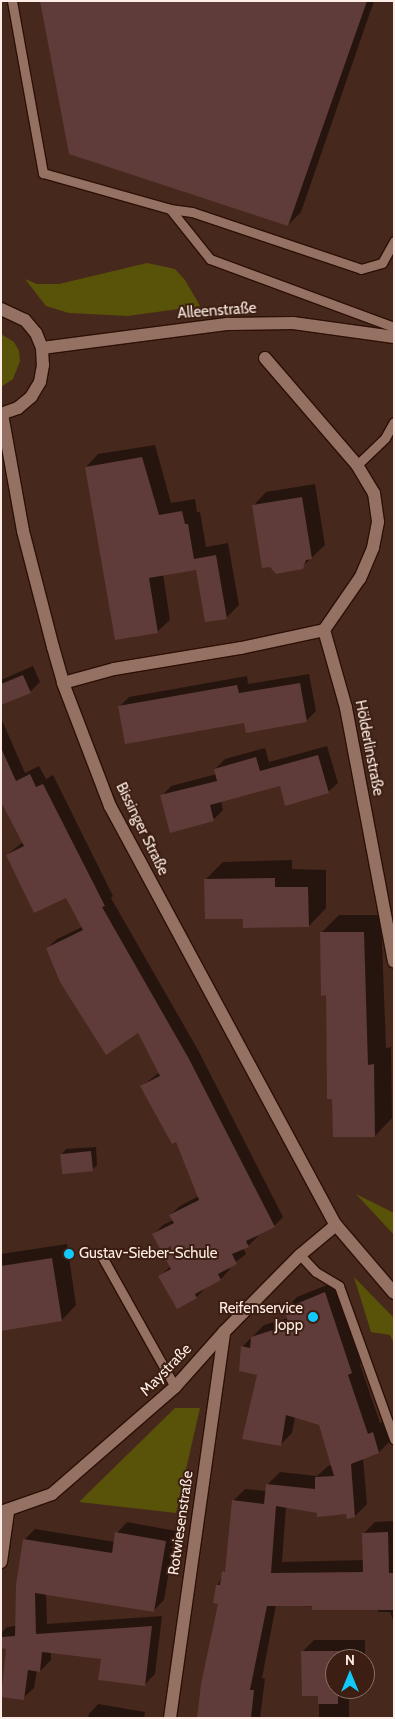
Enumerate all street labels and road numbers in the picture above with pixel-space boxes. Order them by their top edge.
street label: Alleenstraße [177,299,257,323]
street label: Hölderlinstraße [351,699,387,797]
street label: Bissinger Straße [112,780,172,878]
street label: Maystraße [137,1340,195,1400]
street label: Rotwiesenstraße [165,1470,197,1576]

